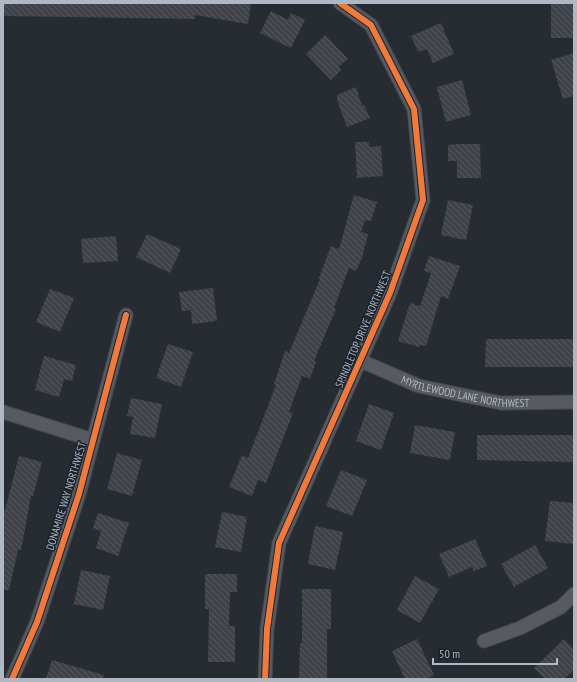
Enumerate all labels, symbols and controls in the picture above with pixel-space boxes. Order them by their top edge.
street label: SPINDLETOP DRIVE NORTHWEST [332,268,394,390]
street label: MYRTLEWOOD LANE NORTHWEST [399,372,530,410]
street label: DONAMIRE WAY NORTHWEST [43,440,89,552]
scale bar [433,640,557,666]
text: 50 m [439,646,460,661]

